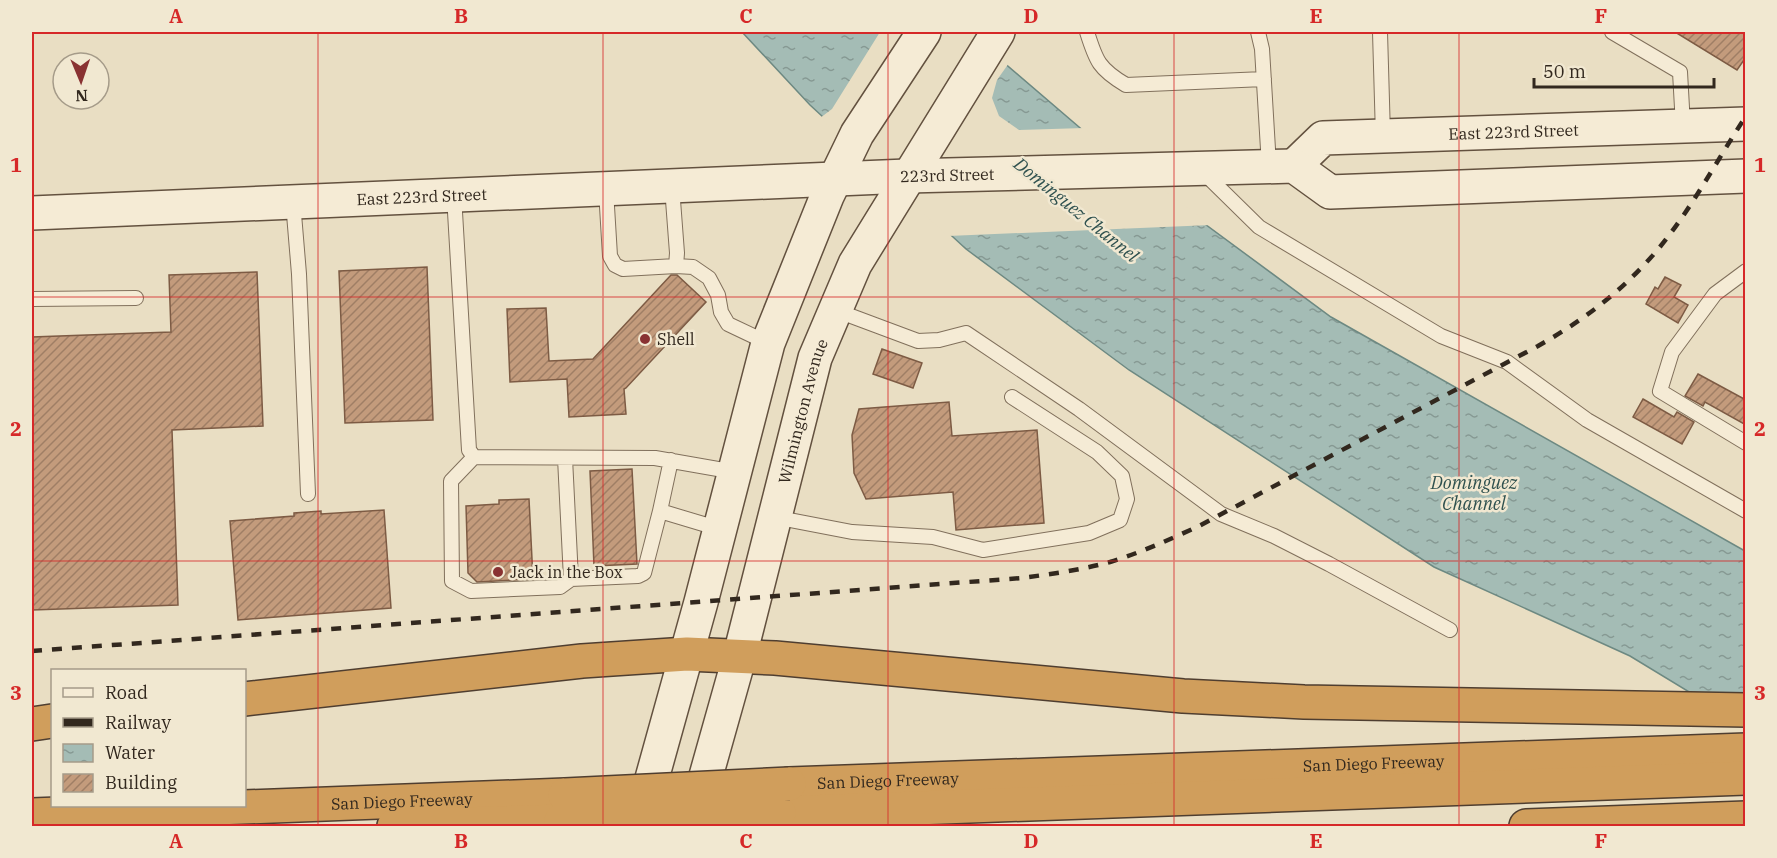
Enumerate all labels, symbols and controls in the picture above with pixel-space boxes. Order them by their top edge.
text: A [169,2,183,29]
text: B [454,2,468,29]
text: C [739,2,753,29]
text: D [1023,2,1039,29]
text: E [1309,2,1323,29]
text: F [1595,2,1607,29]
north arrow [51,51,111,111]
scale bar [1534,51,1714,89]
text: 50 m [1543,60,1586,83]
text: N [75,86,88,106]
street label: East 223rd Street [1448,120,1579,144]
text: 1 [10,151,22,178]
text: 1 [1754,151,1766,178]
water label: Dominguez Channel [1008,152,1144,268]
street label: 223rd Street [900,164,995,186]
street label: East 223rd Street [356,184,488,209]
place label: Shell [657,329,695,349]
marker: Shell [638,332,652,346]
street label: Wilmington Avenue [774,336,832,486]
text: 2 [10,415,22,442]
text: 2 [1754,415,1766,442]
water label: Dominguez Channel [1430,471,1518,515]
place label: Jack in the Box [510,562,623,582]
marker: Jack in the Box [491,565,505,579]
legend [51,669,246,807]
text: 3 [10,679,22,706]
text: 3 [1754,679,1766,706]
text: Road [105,681,148,704]
text: Railway [105,711,171,734]
text: Water [105,741,155,764]
street label: San Diego Freeway [1302,751,1445,776]
street label: San Diego Freeway [817,768,960,793]
text: Building [105,771,177,794]
street label: San Diego Freeway [331,788,473,814]
text: A [169,827,183,854]
text: B [454,827,468,854]
text: C [739,827,753,854]
text: D [1023,827,1039,854]
text: E [1309,827,1323,854]
text: F [1595,827,1607,854]

